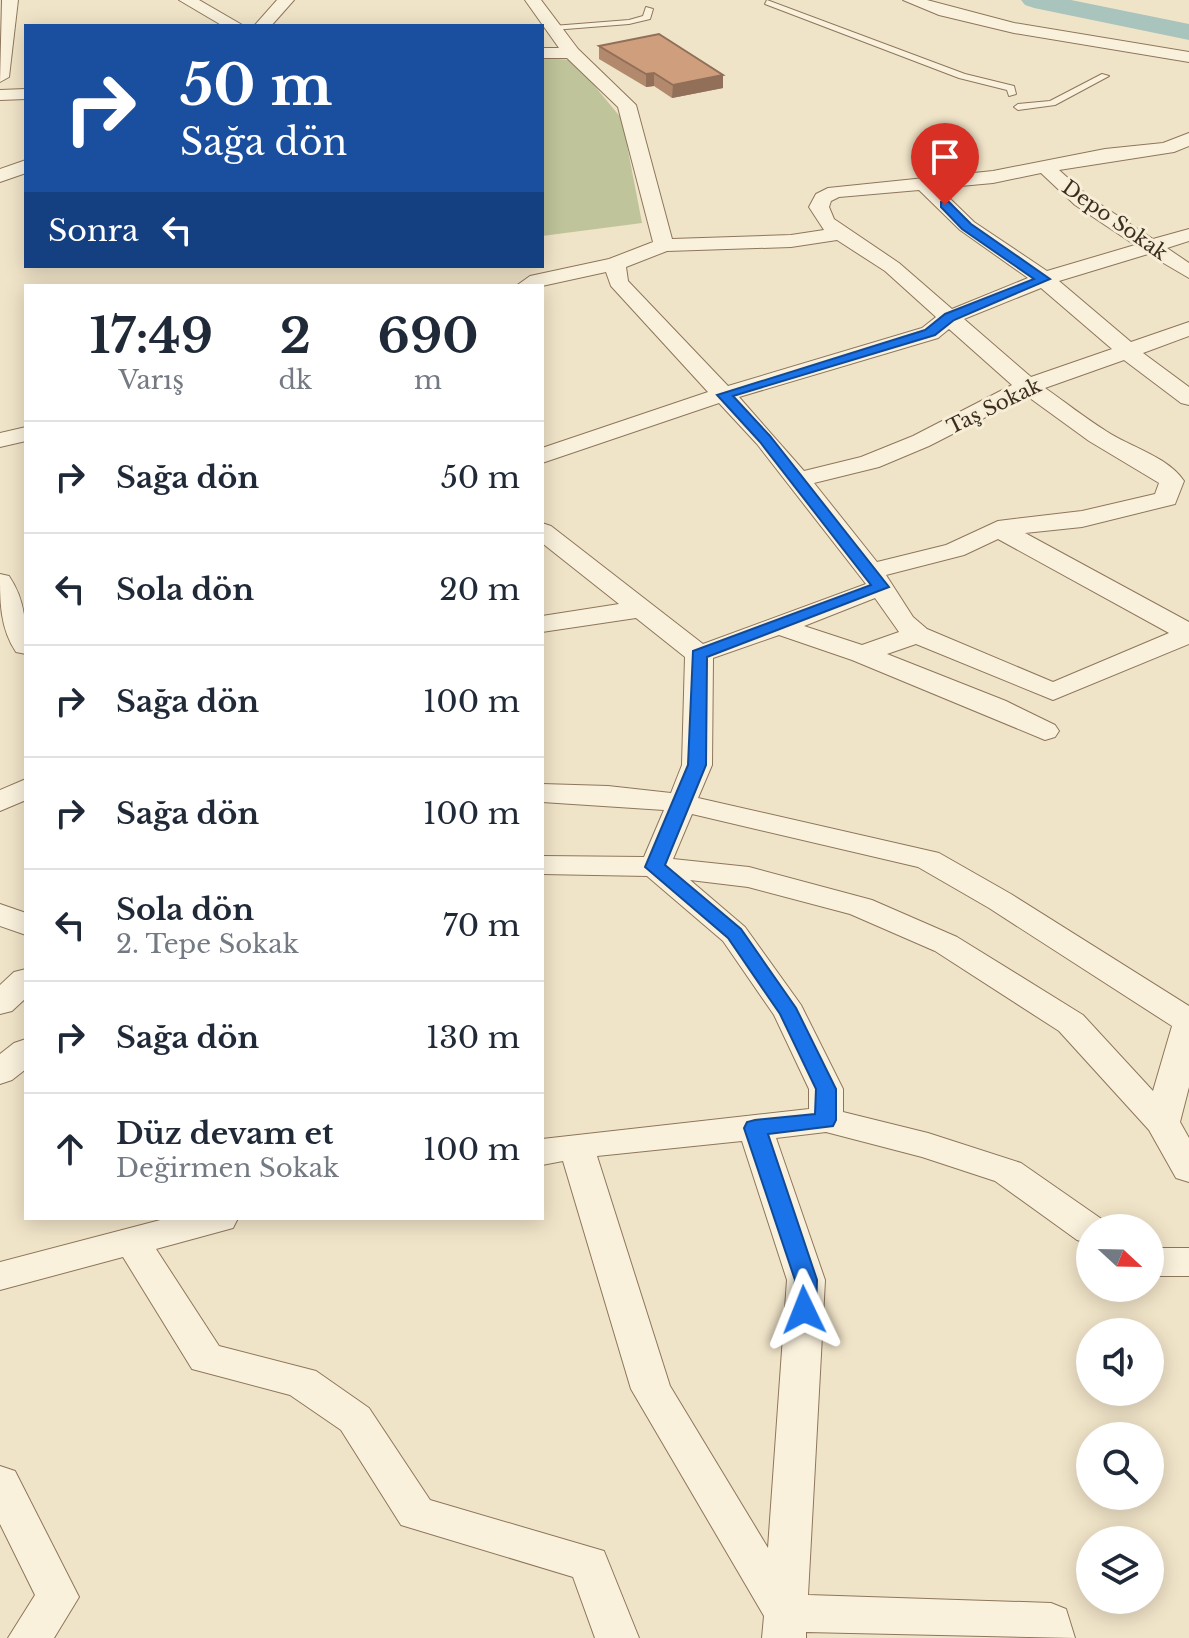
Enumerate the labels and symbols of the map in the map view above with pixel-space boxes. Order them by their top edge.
pin [911,123,979,205]
street label: Depo Sokak [1058,175,1173,266]
street label: Taş Sokak [943,373,1046,439]
north arrow [1076,1214,1164,1302]
position arrow [762,1268,846,1352]

